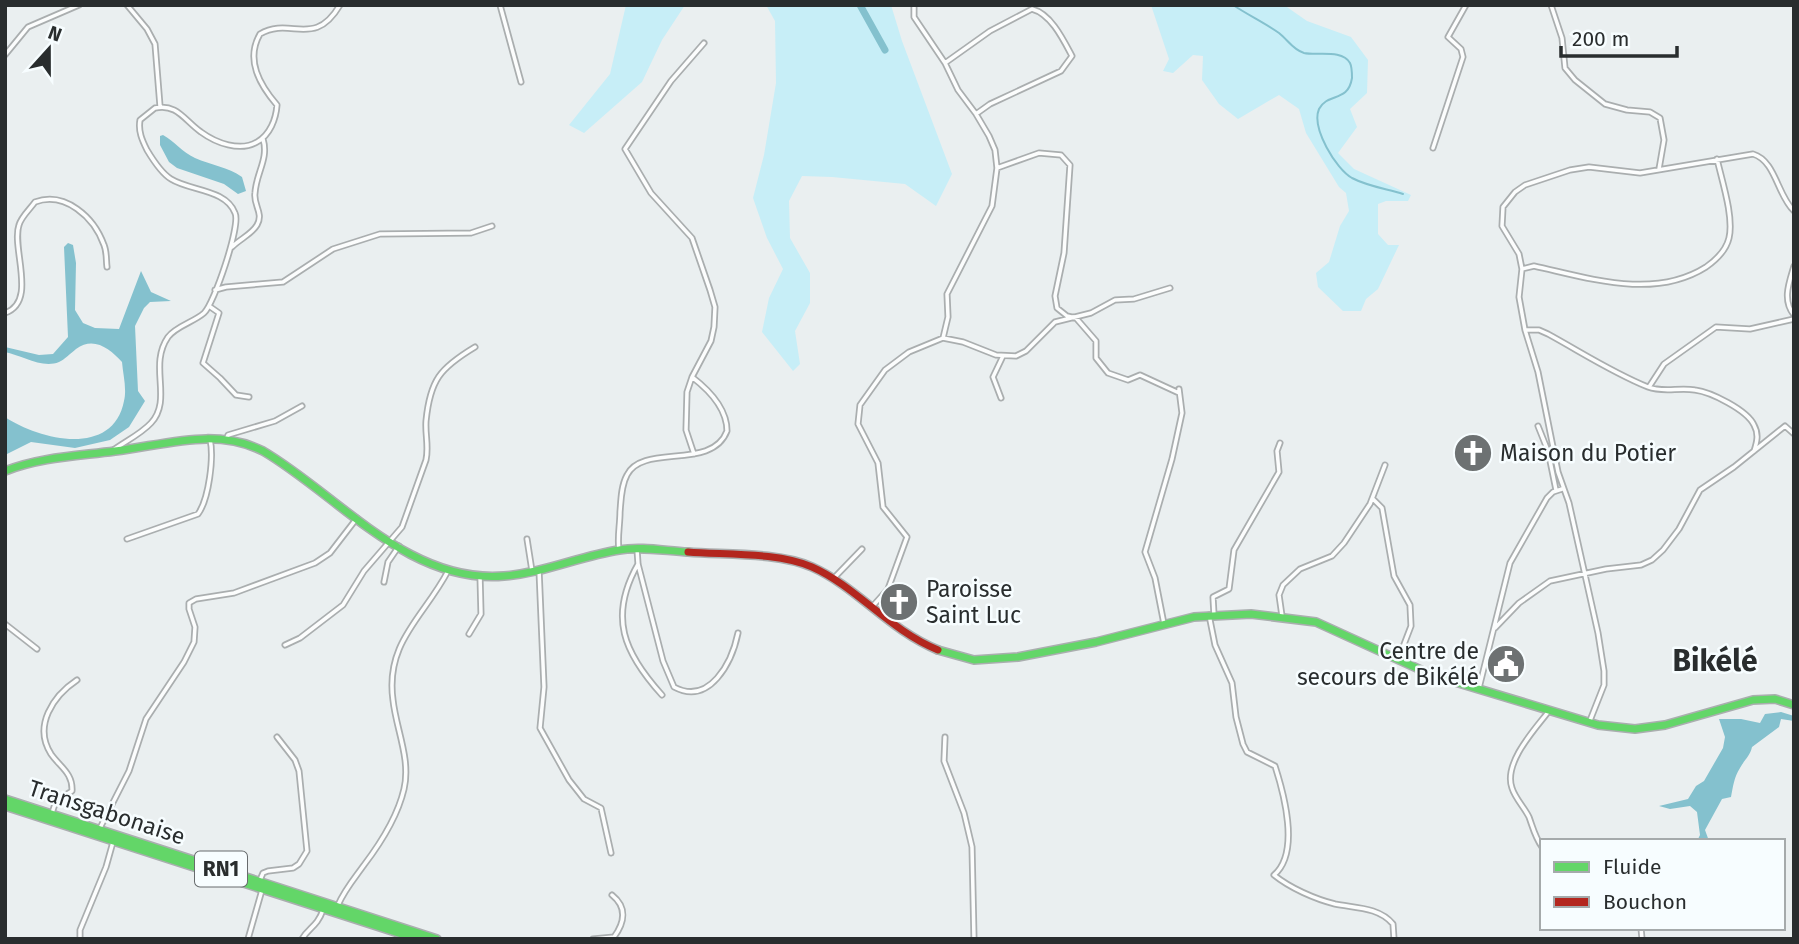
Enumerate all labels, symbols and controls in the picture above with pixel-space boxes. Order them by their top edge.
north arrow [14,14,84,84]
scale bar [1561,14,1676,58]
text: N [45,21,65,47]
text: 200 m [1572,26,1629,52]
church icon: Maison du Potier [1452,432,1494,474]
place label: Maison du Potier [1500,439,1676,467]
place label: Paroisse Saint Luc [926,575,1021,629]
church icon: Paroisse Saint Luc [878,581,920,623]
place label: Centre de secours de Bikélé [1297,637,1479,691]
public building icon: Centre de secours de Bikélé [1485,643,1527,685]
district label: Bikélé [1672,643,1758,679]
street label: Transgabonaise [25,774,189,850]
legend [1540,839,1785,930]
road number: RN1 [195,852,247,886]
text: Fluide [1603,854,1661,880]
text: Bouchon [1603,889,1687,915]

